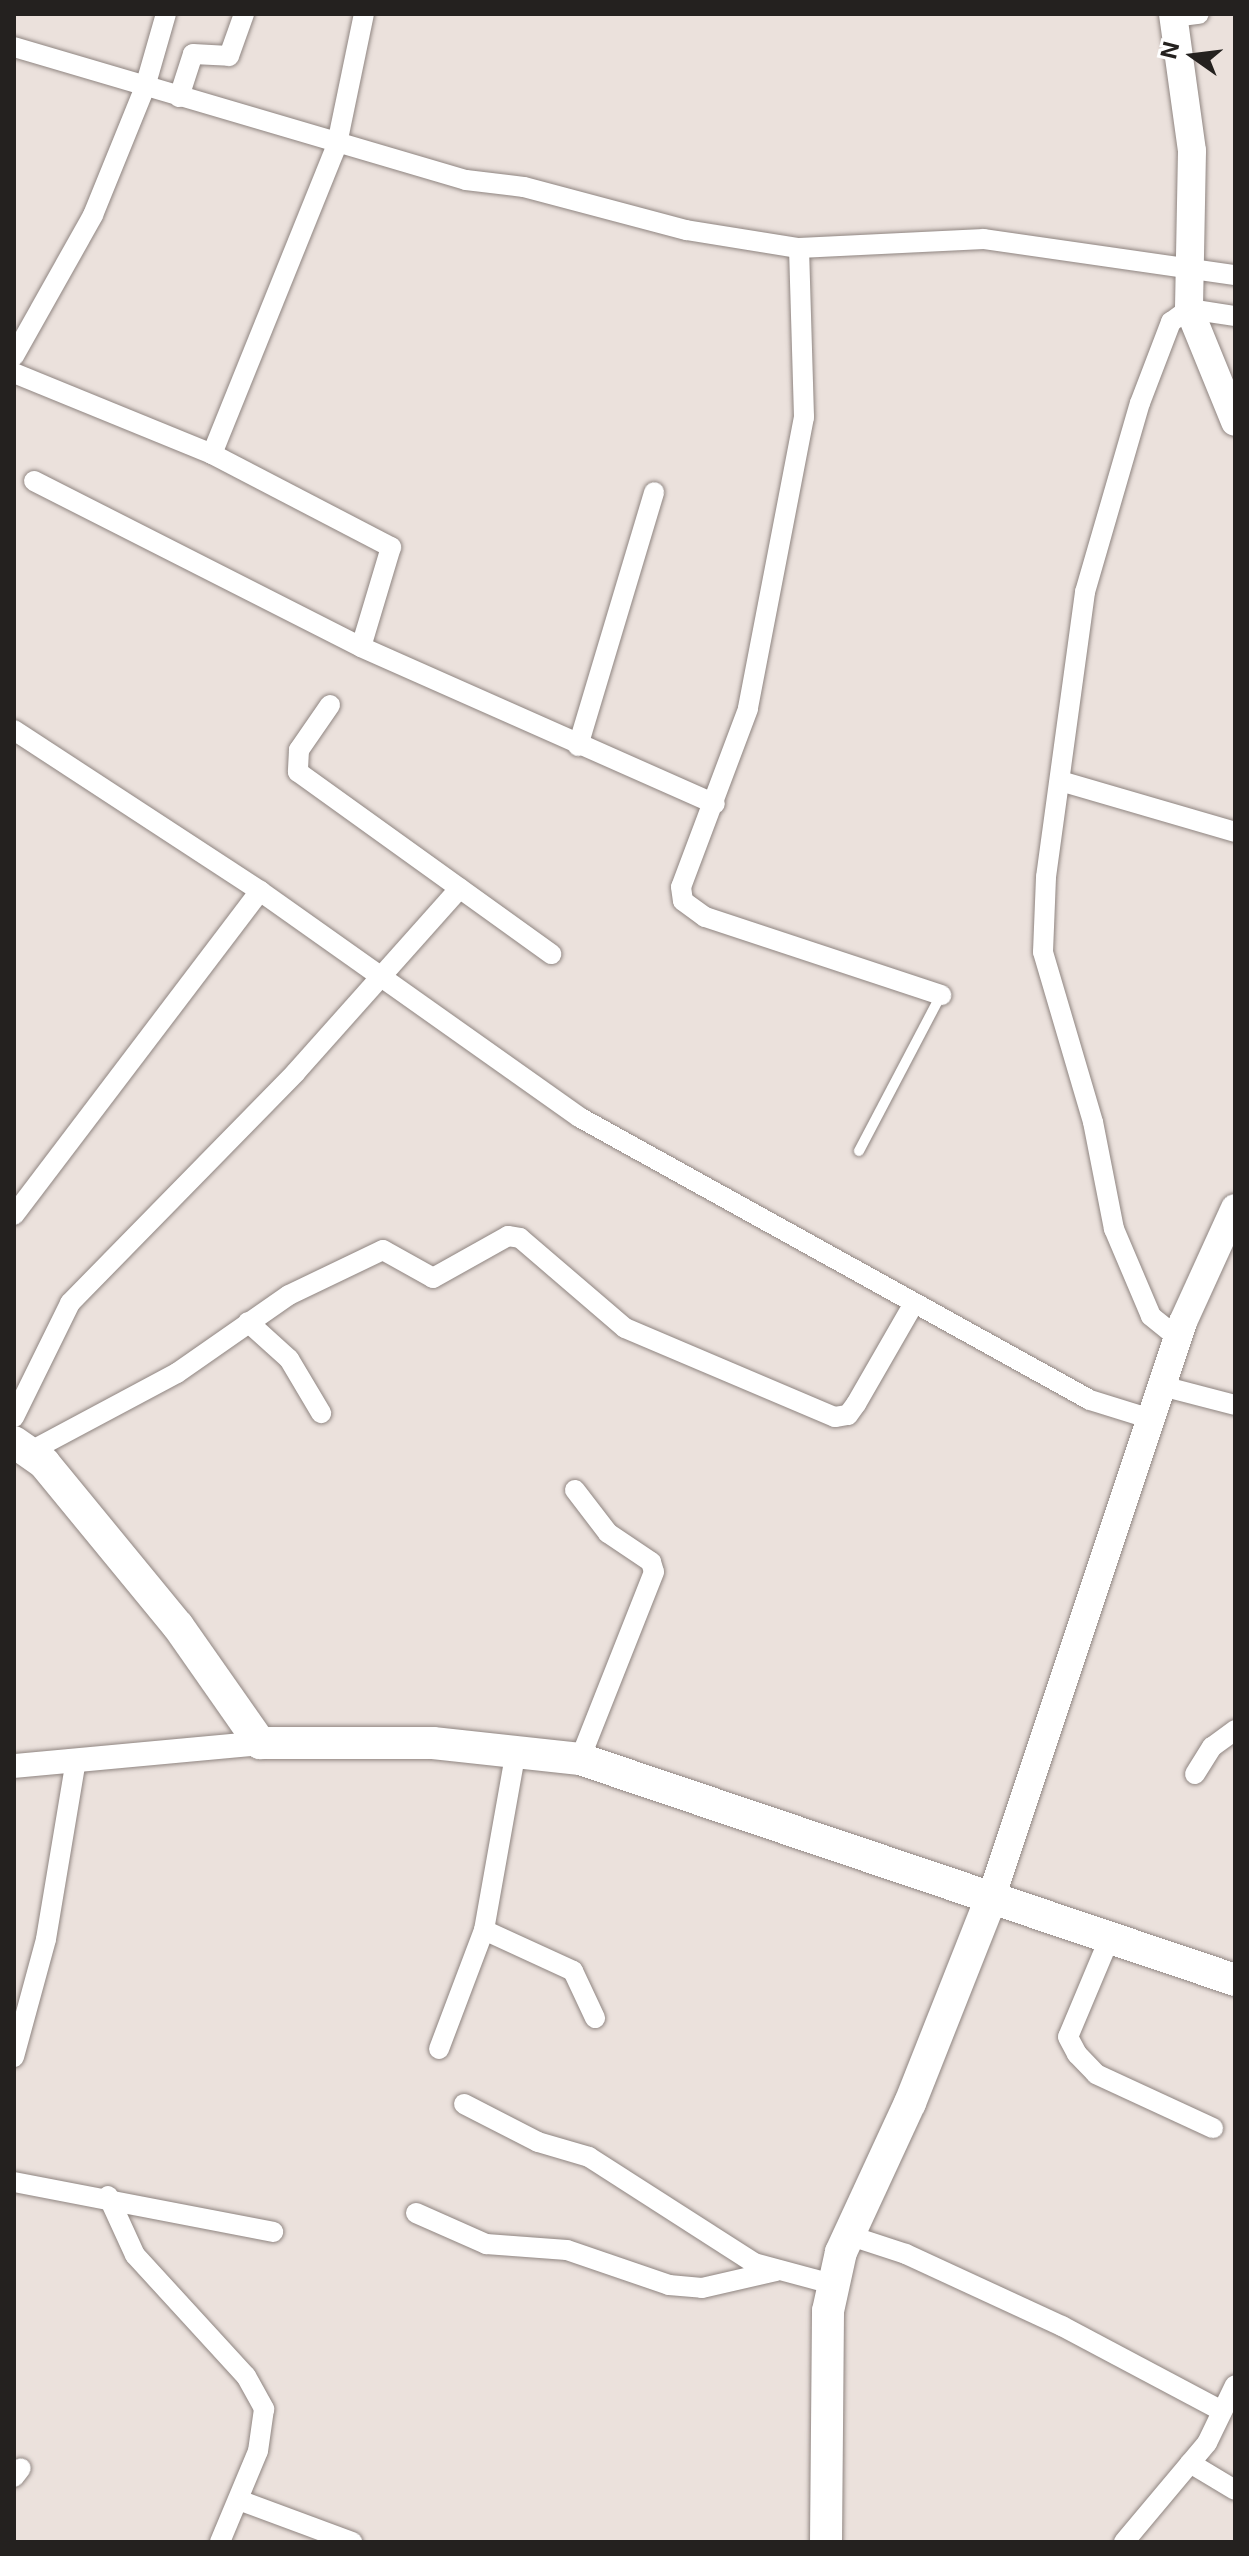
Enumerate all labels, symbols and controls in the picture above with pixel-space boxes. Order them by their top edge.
north arrow [1153,16,1233,96]
text: N [1155,39,1184,61]

